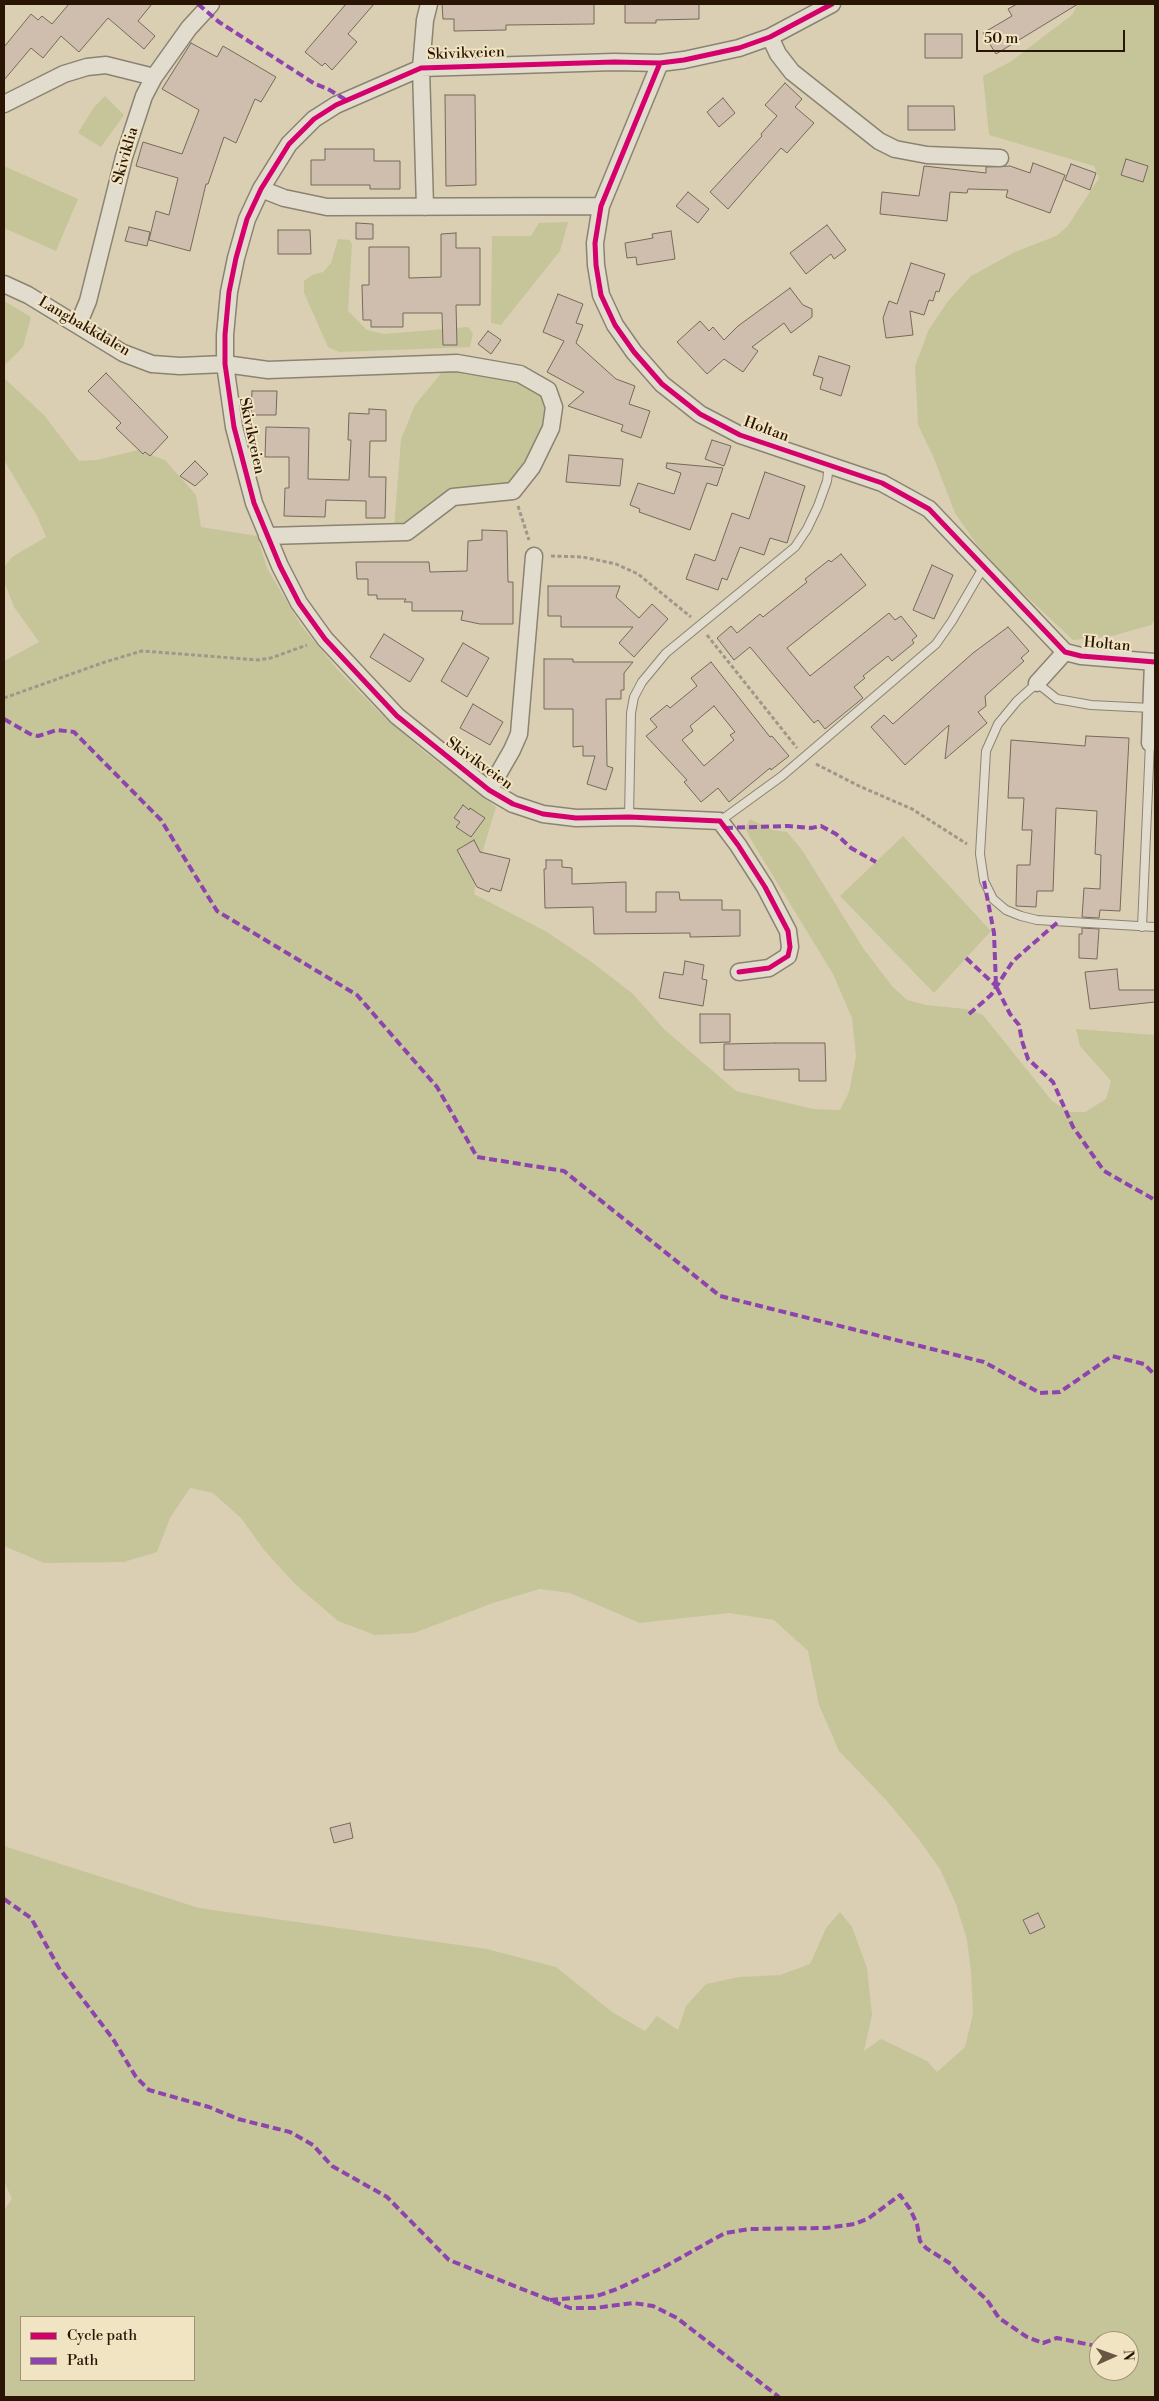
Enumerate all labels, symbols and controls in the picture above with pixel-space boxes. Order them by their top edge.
scale bar [979,20,1128,52]
text: 50 m [984,29,1018,48]
street label: Skivikveien [427,44,505,64]
street label: Skiviklia [109,125,143,187]
street label: Langbakkdalen [35,293,133,361]
street label: Skivikveien [234,396,268,476]
street label: Holtan [741,414,791,446]
street label: Holtan [1083,634,1131,656]
street label: Skivikveien [442,734,516,794]
legend [20,2316,195,2381]
text: Cycle path [67,2326,137,2345]
north arrow [1089,2331,1139,2381]
text: N [1119,2350,1137,2361]
text: Path [67,2351,99,2370]

